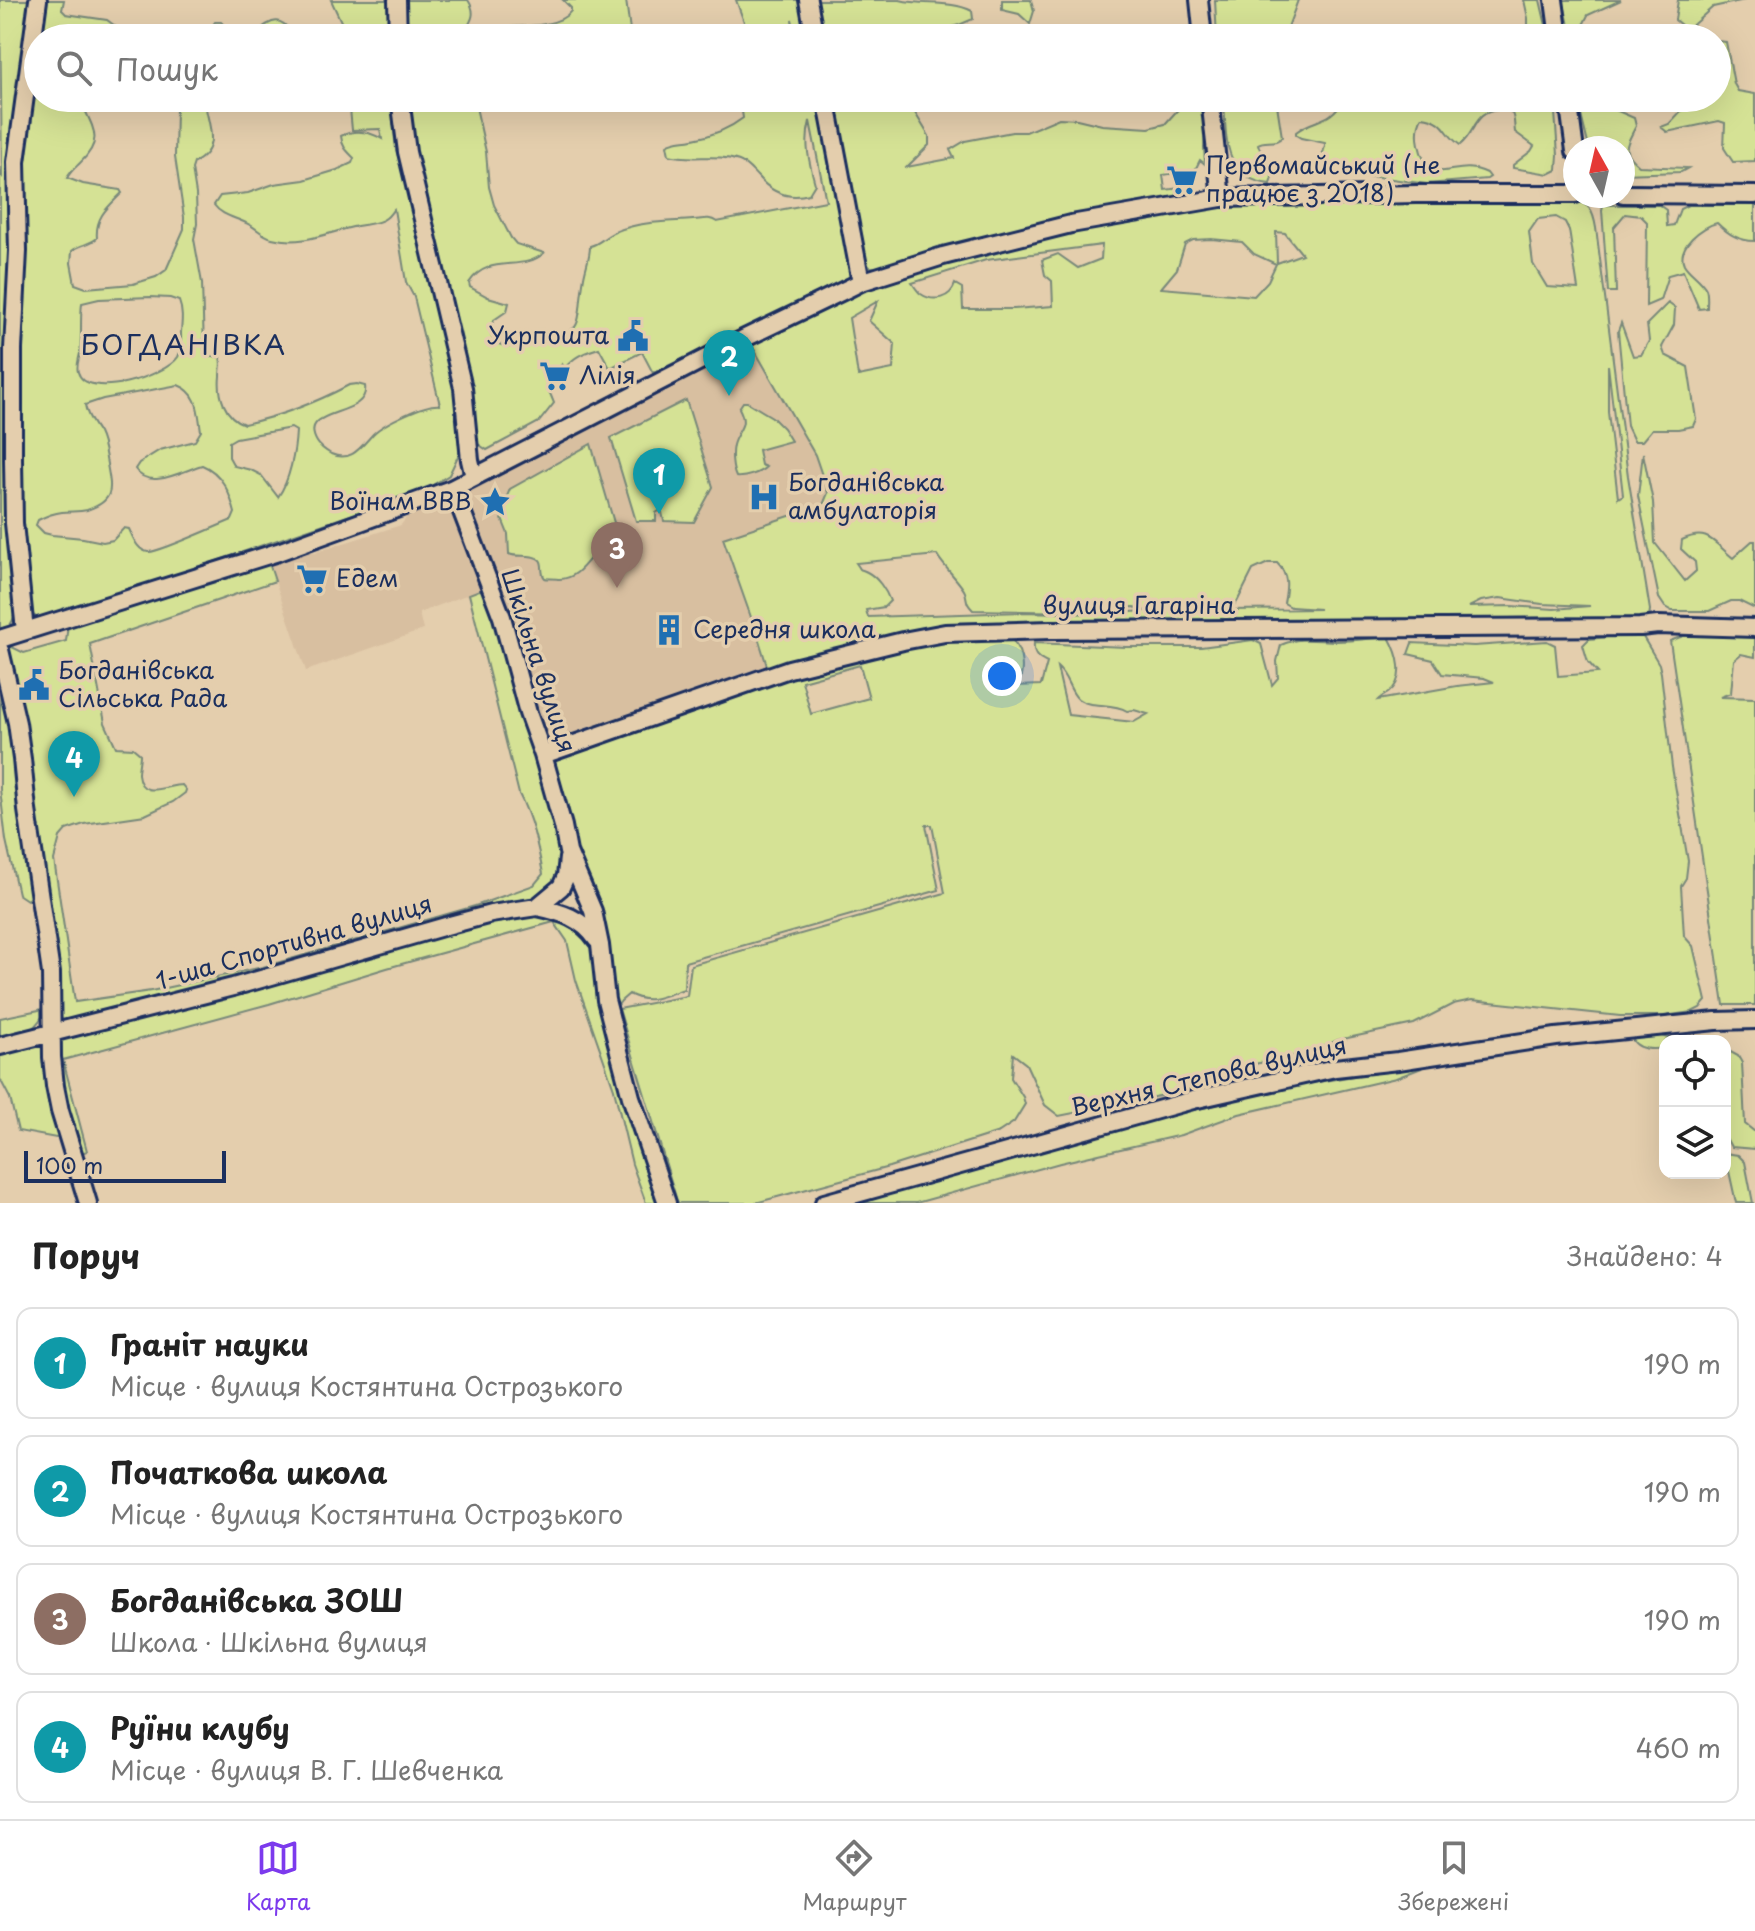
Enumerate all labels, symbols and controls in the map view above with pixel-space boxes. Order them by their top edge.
search box [24,24,1731,112]
icon: search [52,46,96,90]
text: Пошук [116,46,218,91]
north arrow [1563,136,1635,208]
place label: Первомайський (не працює з 2018) [1206,146,1440,210]
supermarket icon: Первомайський (не працює з 2018) [1165,163,1199,197]
place label: Укрпошта [487,316,609,352]
public building icon: Укрпошта [616,319,650,353]
district label: БОГДАНІВКА [81,322,287,365]
pin: 2 [703,330,755,396]
place label: Лілія [579,356,636,392]
supermarket icon: Лілія [538,359,572,393]
pin: 1 [633,448,685,514]
place label: Богданівська амбулаторія [788,463,944,527]
hospital icon: Богданівська амбулаторія [747,480,781,514]
place label: Воїнам ВВВ [329,482,471,518]
place icon: Воїнам ВВВ [478,485,512,519]
pin: 3 [591,522,643,588]
place label: Едем [336,559,399,595]
supermarket icon: Едем [295,562,329,596]
street label: Шкільна вулиця [493,564,587,757]
street label: вулиця Гагаріна [1043,586,1235,622]
place label: Середня школа [693,610,876,646]
building icon: Середня школа [652,613,686,647]
place label: Богданівська Сільська Рада [58,651,227,715]
your location [982,656,1022,696]
public building icon: Богданівська Сільська Рада [17,668,51,702]
pin: 4 [48,731,100,797]
street label: 1-ша Спортивна вулиця [151,884,436,998]
street label: Верхня Степова вулиця [1067,1026,1350,1124]
map controls [1659,1035,1731,1179]
button: locate [1659,1035,1731,1107]
button: layers [1659,1107,1731,1179]
scale bar [24,1147,226,1183]
text: 100 m [36,1148,103,1181]
text: Поруч [32,1229,140,1281]
text: Знайдено: 4 [1567,1236,1723,1275]
text: Граніт науки [110,1321,309,1366]
text: 1 [54,1344,66,1383]
text: 190 m [1644,1344,1721,1383]
text: Місце · вулиця Костянтина Острозького [110,1366,623,1405]
text: Початкова школа [110,1449,387,1494]
text: 2 [51,1472,69,1511]
text: 190 m [1644,1472,1721,1511]
text: Місце · вулиця Костянтина Острозького [110,1494,623,1533]
text: Богданівська ЗОШ [110,1577,403,1622]
text: 3 [51,1600,69,1639]
text: 190 m [1644,1600,1721,1639]
text: Школа · Шкільна вулиця [110,1622,428,1661]
text: Руїни клубу [110,1705,289,1750]
text: 4 [51,1728,69,1767]
text: 460 m [1636,1728,1721,1767]
text: Місце · вулиця В. Г. Шевченка [110,1750,503,1789]
tab: Карта [246,1836,311,1917]
tab: Маршрут [802,1836,907,1917]
tab: Збережені [1398,1836,1509,1917]

